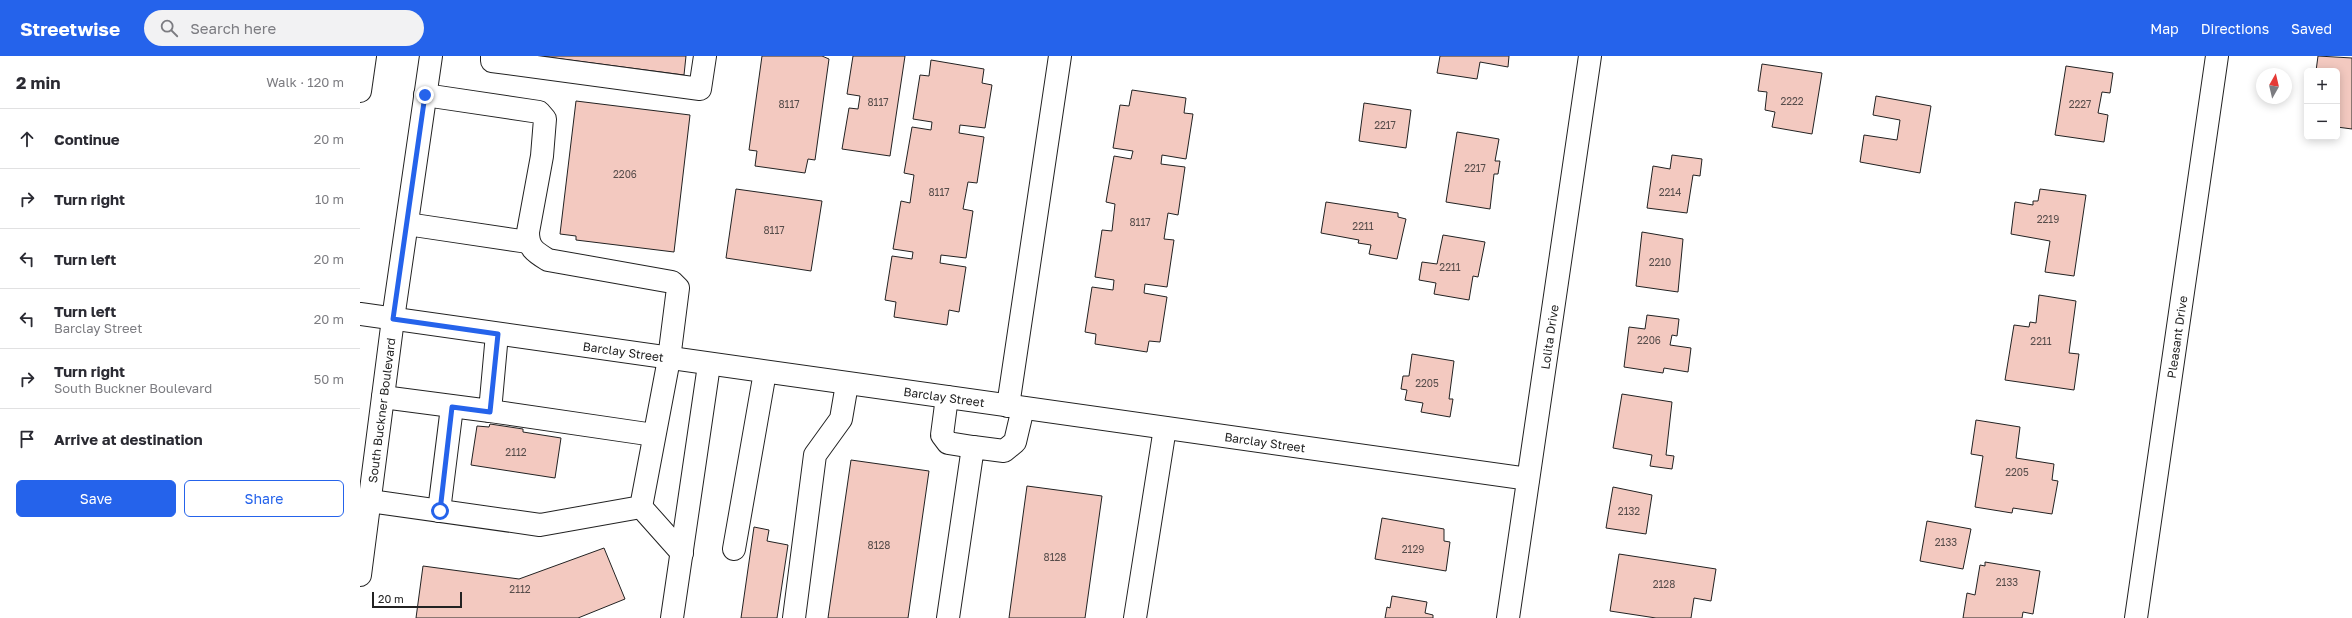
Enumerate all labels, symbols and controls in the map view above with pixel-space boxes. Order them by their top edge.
search box [144,10,424,46]
text: Streetwise [20,17,120,40]
icon: search [158,17,180,39]
text: Search here [190,19,276,37]
text: Map [2150,20,2179,37]
text: Directions [2201,20,2269,37]
text: Saved [2291,20,2332,37]
north arrow [2256,68,2292,104]
map controls [2304,68,2340,140]
button: + [2304,68,2340,104]
text: 2 min [16,72,60,93]
text: Walk · 120 m [266,74,344,90]
route end [416,86,434,104]
house number: 2222 [1780,95,1804,107]
house number: 8117 [867,96,889,108]
house number: 8117 [778,98,800,110]
house number: 2227 [2069,98,2091,110]
button: − [2304,104,2340,140]
house number: 2217 [1374,119,1396,131]
icon: ahead [16,128,38,150]
text: Continue [54,130,120,148]
text: 20 m [314,131,344,147]
house number: 2217 [1464,162,1486,174]
house number: 2206 [613,168,637,180]
house number: 8117 [928,186,950,198]
house number: 2214 [1659,186,1681,198]
icon: right [16,188,38,210]
text: Turn right [54,190,125,208]
text: 10 m [315,191,344,207]
house number: 2219 [2037,213,2059,225]
house number: 8117 [1129,216,1151,228]
house number: 2211 [1352,220,1374,232]
house number: 8117 [763,224,785,236]
icon: left [16,248,38,270]
text: Turn left [54,250,116,268]
text: 20 m [314,251,344,267]
house number: 2210 [1649,256,1671,268]
house number: 2211 [1439,261,1461,273]
street label: Pleasant Drive [2163,295,2190,379]
text: Turn left [54,302,116,320]
street label: Lolita Drive [1537,304,1561,370]
icon: left [16,308,38,330]
text: 20 m [314,311,344,327]
text: Barclay Street [54,320,142,336]
house number: 2206 [1637,334,1661,346]
house number: 2211 [2030,335,2052,347]
street label: South Buckner Boulevard [364,337,398,484]
street label: Barclay Street [582,338,665,364]
text: Turn right [54,362,125,380]
icon: right [16,368,38,390]
text: 50 m [314,371,344,387]
house number: 2205 [1415,377,1439,389]
text: South Buckner Boulevard [54,380,212,396]
street label: Barclay Street [903,383,986,410]
icon: arrive [16,428,38,450]
street label: Barclay Street [1224,429,1307,455]
text: Arrive at destination [54,430,203,448]
house number: 2112 [505,446,527,458]
house number: 2205 [2005,466,2029,478]
button: Save [16,480,176,517]
button: Share [184,480,344,517]
route start [431,502,449,520]
house number: 2132 [1618,505,1640,517]
house number: 2133 [1935,536,1957,548]
house number: 8128 [868,539,890,551]
house number: 2129 [1402,543,1424,555]
house number: 8128 [1044,551,1066,563]
house number: 2133 [1996,576,2018,588]
house number: 2128 [1653,578,1675,590]
house number: 2112 [509,583,531,595]
scale bar [372,590,462,609]
text: 20 m [378,592,404,605]

